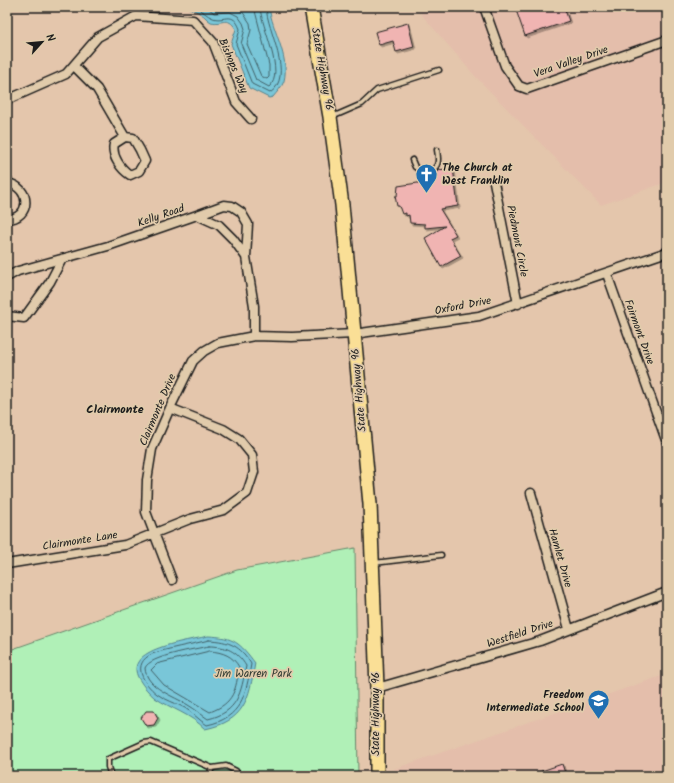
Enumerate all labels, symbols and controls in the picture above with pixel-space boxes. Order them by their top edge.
north arrow [22,22,62,62]
street label: State Highway 96 [306,26,338,112]
text: N [40,31,60,45]
street label: Bishops Way [213,36,253,97]
street label: Vera Valley Drive [531,41,611,83]
place label: The Church at West Franklin [442,159,514,190]
church icon: The Church at West Franklin [414,161,440,194]
street label: Kelly Road [135,199,187,232]
street label: Piedmont Circle [501,204,533,278]
street label: Oxford Drive [433,292,493,320]
street label: Fairmont Drive [619,297,659,367]
street label: State Highway 96 [346,348,372,432]
street label: Clairmonte Drive [135,371,181,449]
district label: Clairmonte [86,400,144,419]
street label: Clairmonte Lane [41,526,119,556]
street label: Hamlet Drive [543,526,577,590]
street label: Westfield Drive [485,615,556,653]
park label: Jim Warren Park [214,665,292,683]
street label: State Highway 96 [367,672,385,756]
place label: Freedom Intermediate School [486,686,584,717]
school or university icon: Freedom Intermediate School [586,688,612,721]

